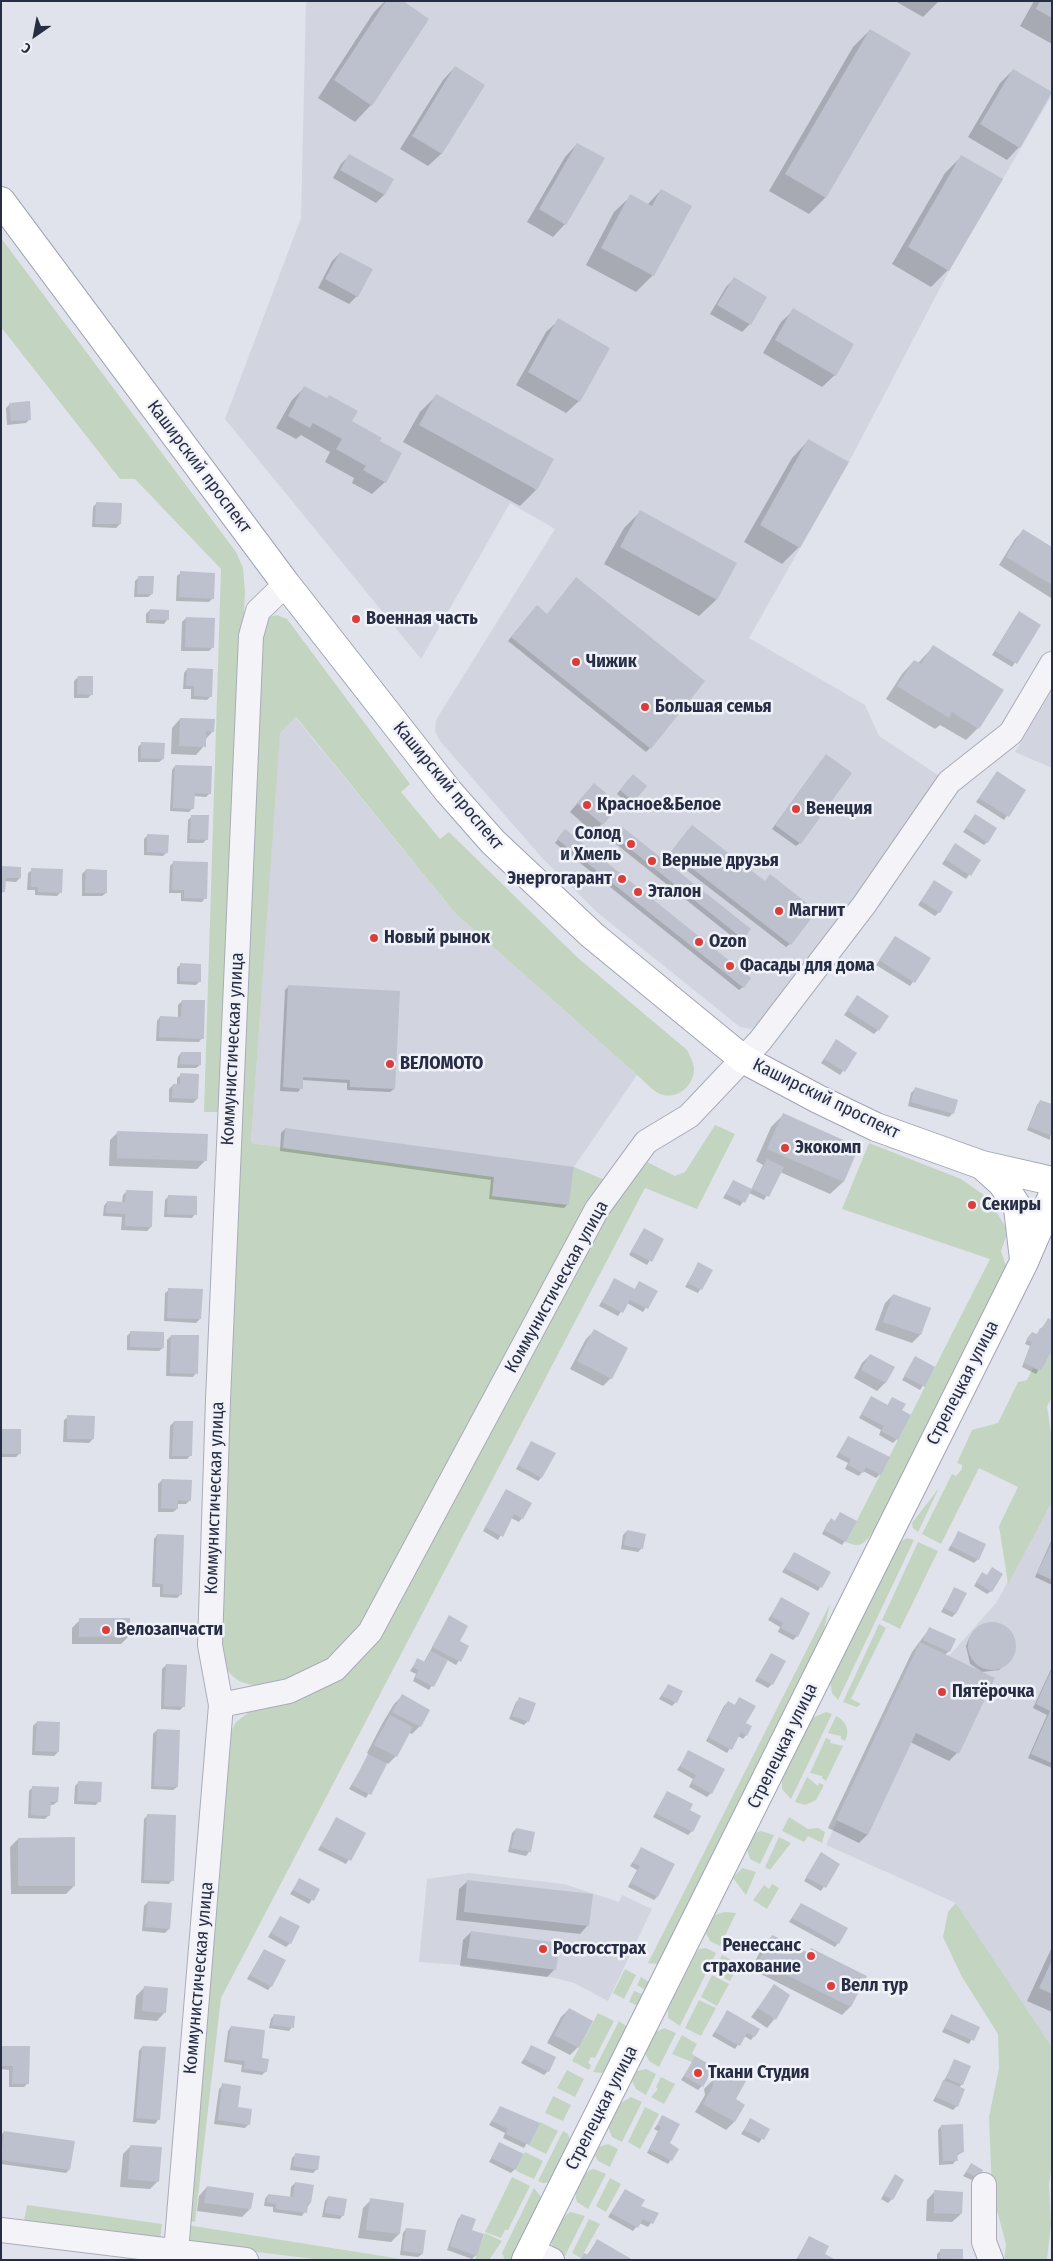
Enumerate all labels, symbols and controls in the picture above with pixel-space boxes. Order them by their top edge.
north arrow [10,10,60,60]
text: С [19,39,34,57]
street label: Каширский проспект [142,396,256,538]
place label: Военная часть [366,608,478,630]
marker: Военная часть [350,613,362,625]
place label: Чижик [586,651,637,673]
marker: Чижик [570,656,582,668]
place label: Большая семья [655,696,772,718]
marker: Большая семья [639,701,651,713]
street label: Каширский проспект [388,718,508,854]
place label: Красное&Белое [597,794,721,816]
place label: Венеция [806,798,872,820]
marker: Красное&Белое [581,799,593,811]
marker: Венеция [790,803,802,815]
place label: Солод и Хмель [560,823,621,866]
marker: Солод и Хмель [625,838,637,850]
place label: Верные друзья [662,850,779,872]
marker: Верные друзья [646,855,658,867]
place label: Энергогарант [507,868,612,890]
marker: Энергогарант [616,873,628,885]
place label: Эталон [648,881,701,903]
marker: Эталон [632,886,644,898]
place label: Магнит [789,900,845,922]
marker: Магнит [773,905,785,917]
place label: Новый рынок [384,927,490,949]
place label: Ozon [709,931,747,953]
marker: Новый рынок [368,932,380,944]
marker: Ozon [693,936,705,948]
street label: Коммунистическая улица [217,952,249,1146]
place label: Фасады для дома [740,955,875,977]
marker: Фасады для дома [724,960,736,972]
place label: ВЕЛОМОТО [400,1053,483,1075]
street label: Каширский проспект [749,1054,903,1144]
marker: ВЕЛОМОТО [384,1058,396,1070]
place label: Экокомп [795,1137,861,1159]
marker: Экокомп [779,1142,791,1154]
place label: Секиры [982,1194,1041,1216]
street label: Коммунистическая улица [501,1197,613,1377]
marker: Секиры [966,1199,978,1211]
street label: Стрелецкая улица [922,1317,1004,1449]
street label: Коммунистическая улица [201,1401,229,1595]
place label: Велозапчасти [116,1619,223,1641]
marker: Велозапчасти [100,1624,112,1636]
street label: Стрелецкая улица [743,1680,823,1812]
place label: Пятёрочка [952,1681,1034,1703]
marker: Пятёрочка [936,1686,948,1698]
street label: Коммунистическая улица [180,1881,218,2075]
place label: Ренессанс страхование [703,1935,801,1978]
place label: Росгосстрах [553,1938,646,1960]
marker: Росгосстрах [537,1943,549,1955]
marker: Ренессанс страхование [805,1950,817,1962]
place label: Велл тур [841,1975,908,1997]
marker: Велл тур [825,1980,837,1992]
street label: Стрелецкая улица [561,2042,643,2174]
place label: Ткани Студия [708,2062,809,2084]
marker: Ткани Студия [692,2067,704,2079]

